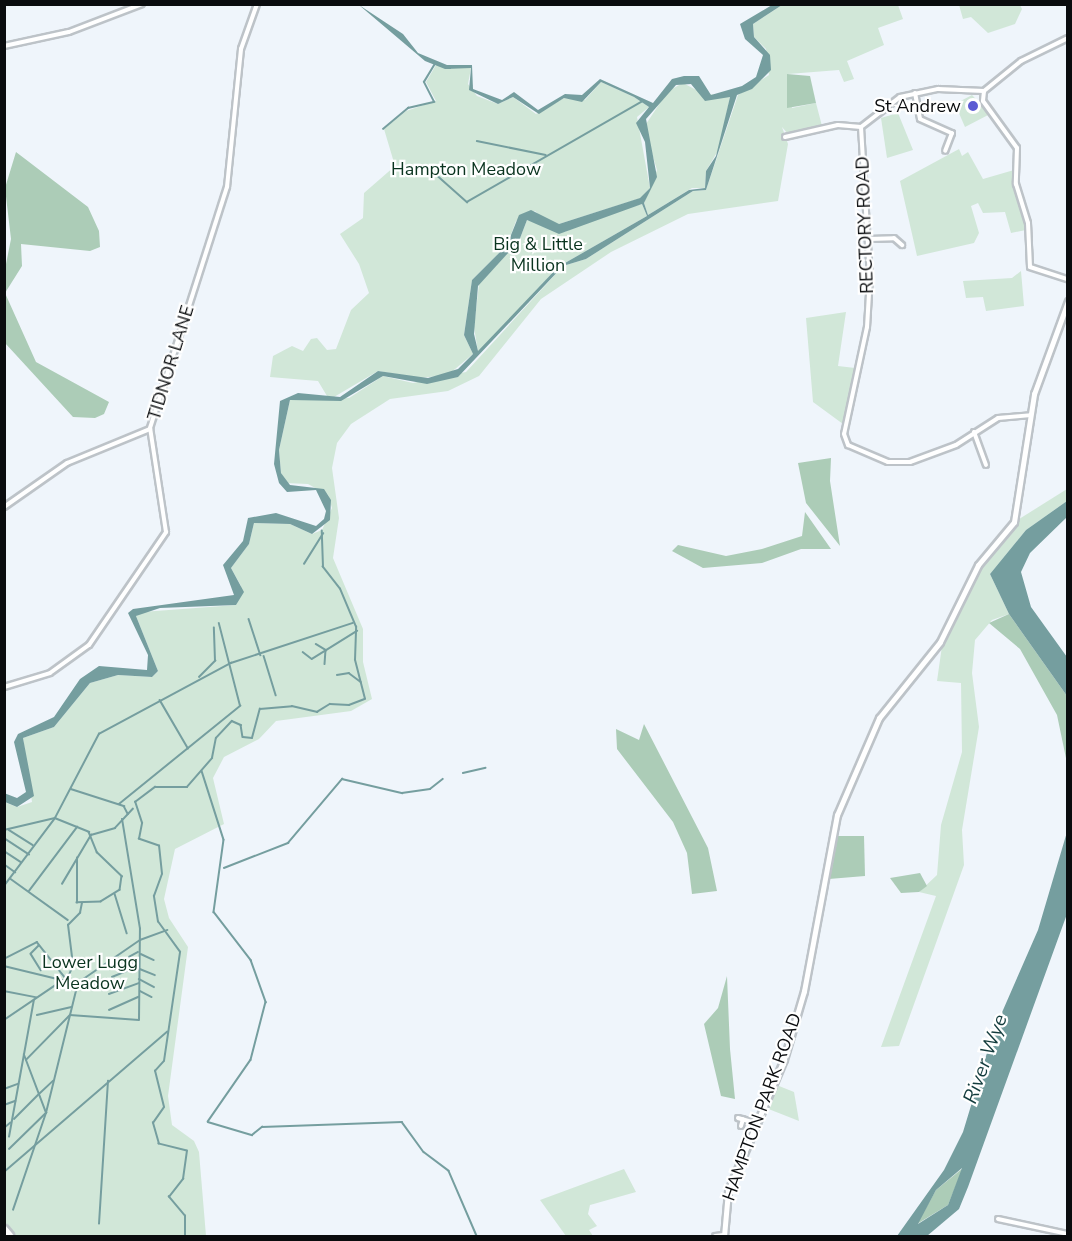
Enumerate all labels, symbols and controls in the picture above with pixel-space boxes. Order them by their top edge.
place label: St Andrew [874,95,961,117]
marker: St Andrew [966,99,980,113]
street label: RECTORY ROAD [852,156,878,294]
park label: Hampton Meadow [391,158,541,180]
park label: Big & Little Million [493,234,583,276]
street label: TIDNOR LANE [143,303,199,423]
park label: Lower Lugg Meadow [42,952,138,994]
street label: HAMPTON PARK ROAD [718,1010,806,1204]
water label: River Wye [958,1011,1012,1107]

